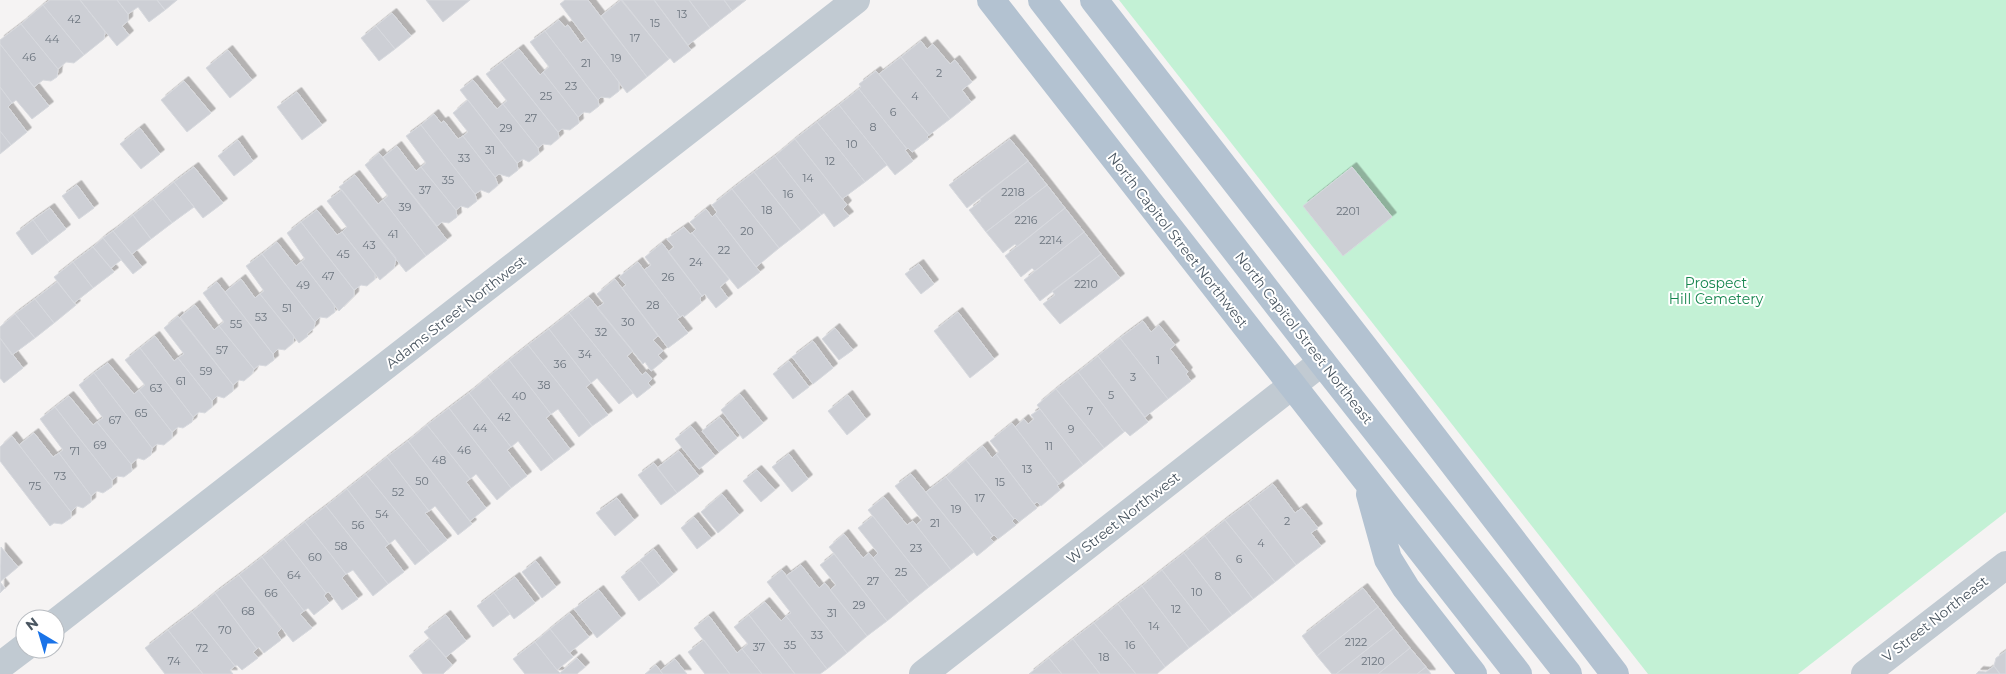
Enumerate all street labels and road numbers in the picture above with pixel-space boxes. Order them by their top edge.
street label: North Capitol Street Northwest [1104,149,1252,332]
street label: North Capitol Street Northeast [1231,248,1377,428]
street label: Adams Street Northwest [382,251,530,372]
street label: W Street Northwest [1063,468,1184,568]
street label: V Street Northeast [1878,572,1992,666]

